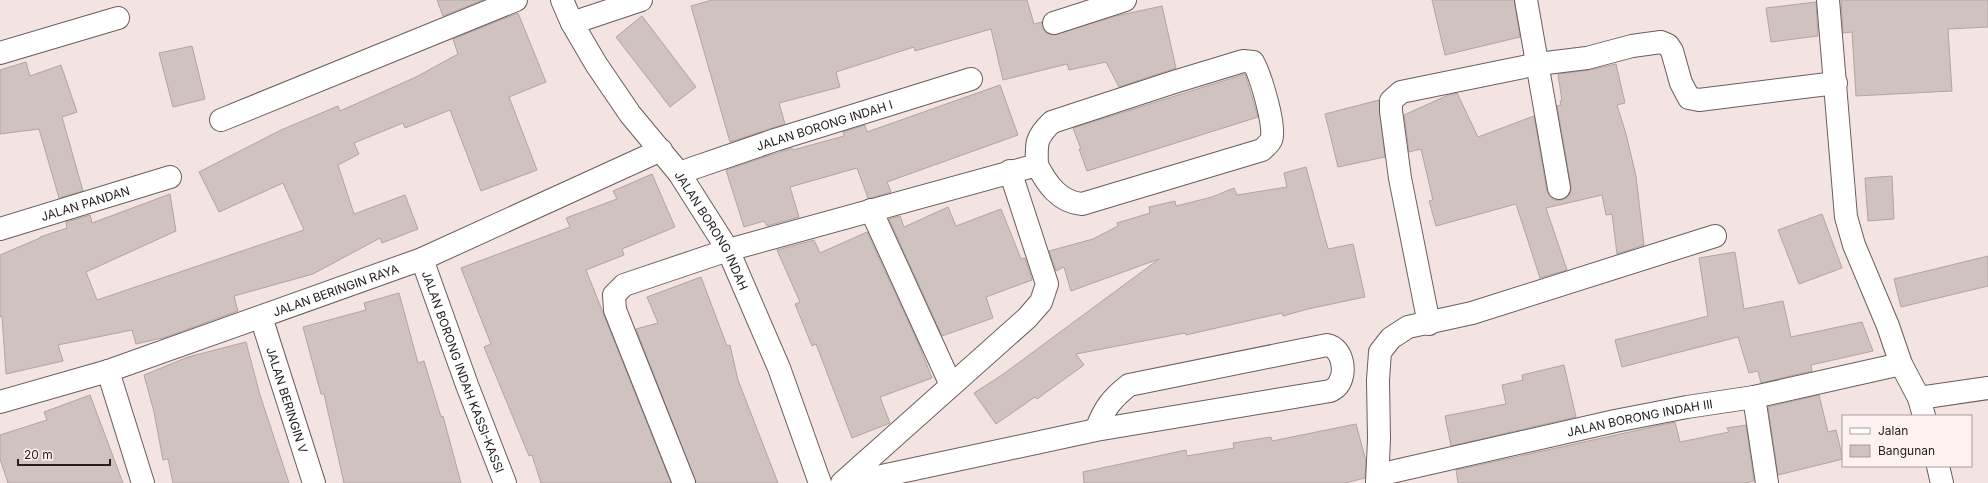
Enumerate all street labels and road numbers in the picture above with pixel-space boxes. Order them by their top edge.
street label: JALAN BORONG INDAH I [754,96,894,153]
street label: JALAN BORONG INDAH [672,168,752,292]
street label: JALAN PANDAN [39,182,131,224]
street label: JALAN BERINGIN RAYA [271,260,401,319]
street label: JALAN BORONG INDAH KASSI-KASSI [419,269,508,475]
street label: JALAN BERINGIN V [264,345,311,455]
street label: JALAN BORONG INDAH III [1565,396,1714,439]

